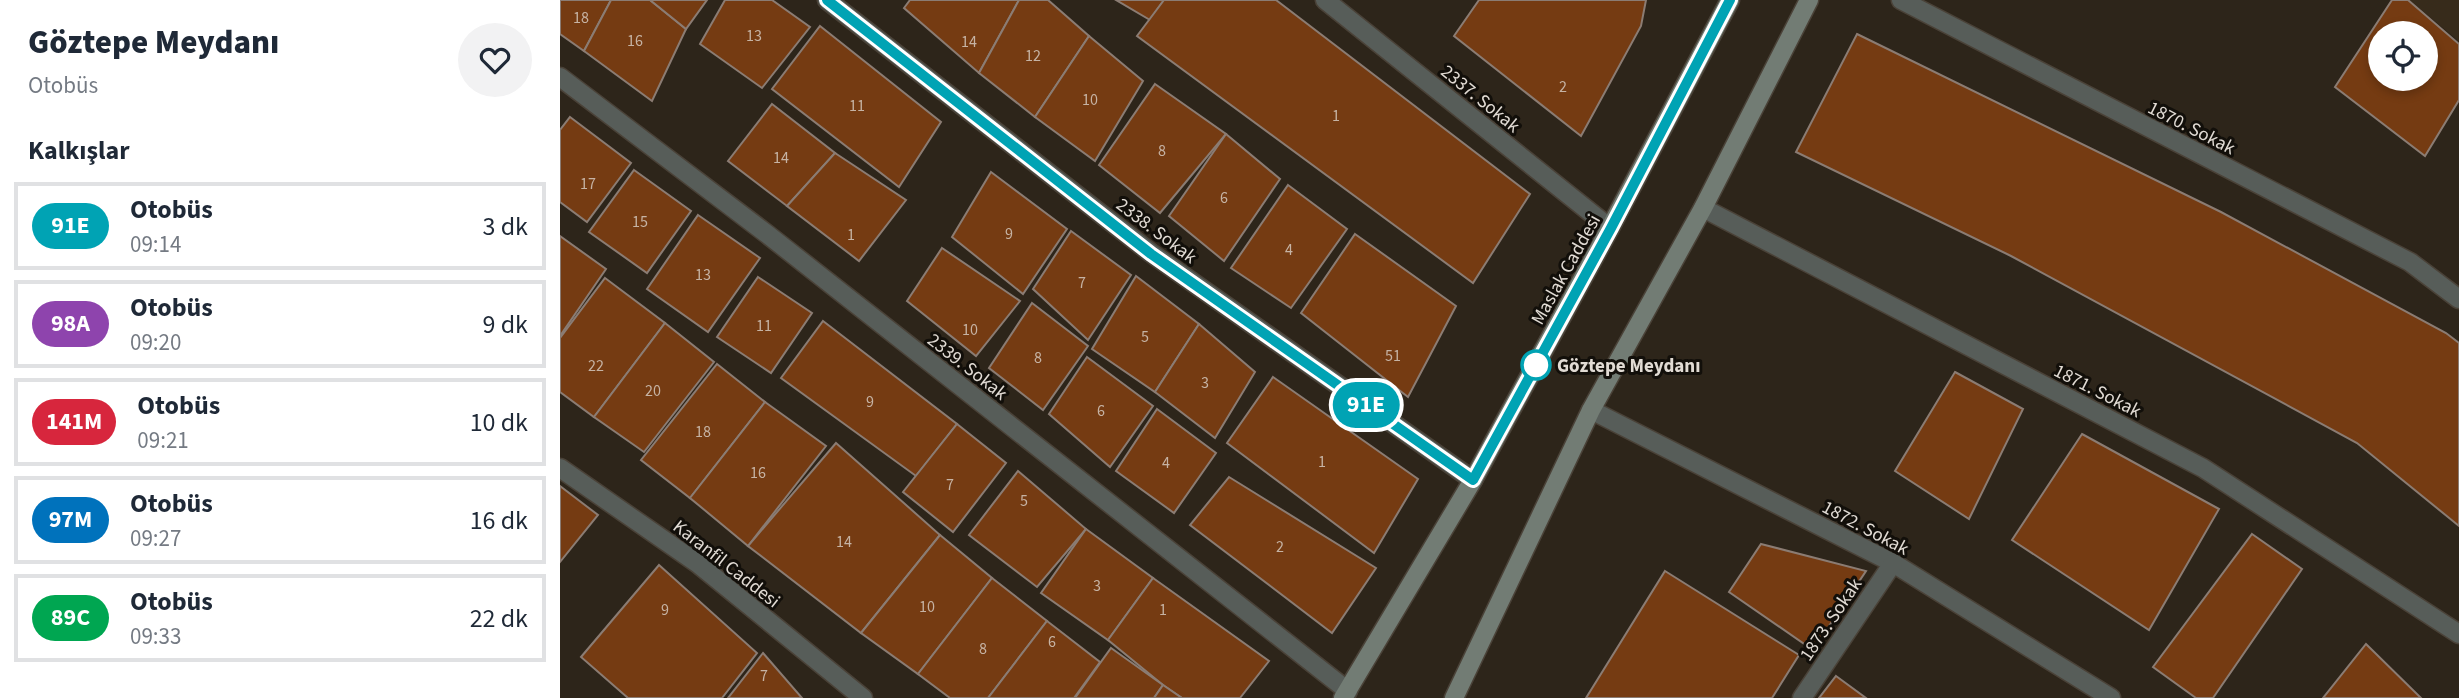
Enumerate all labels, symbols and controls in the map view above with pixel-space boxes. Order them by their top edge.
house number: 18 [573,7,589,29]
text: Göztepe Meydanı [28,19,279,66]
map controls [2368,21,2438,91]
button: locate [2368,21,2438,91]
button: heart [458,23,532,97]
house number: 13 [746,25,762,47]
house number: 16 [627,30,643,52]
house number: 14 [961,31,977,53]
house number: 12 [1025,45,1041,67]
street label: 2337. Sokak [1435,59,1526,140]
text: Otobüs [28,69,98,102]
house number: 2 [1559,76,1567,98]
house number: 10 [1082,89,1098,111]
house number: 11 [849,95,865,117]
street label: 1870. Sokak [2143,95,2240,162]
house number: 1 [1332,105,1340,127]
text: Kalkışlar [28,132,130,169]
house number: 8 [1158,140,1166,162]
house number: 14 [773,147,789,169]
house number: 17 [580,173,596,195]
house number: 6 [1220,187,1228,209]
text: Otobüs [130,191,213,228]
street label: 2338. Sokak [1110,192,1203,271]
text: 91E [51,208,90,243]
text: 3 dk [483,208,528,245]
street label: Maslak Caddesi [1525,210,1608,330]
house number: 15 [632,211,648,233]
house number: 9 [1005,223,1013,245]
house number: 1 [847,224,855,246]
text: 09:14 [130,228,181,261]
house number: 4 [1285,239,1293,261]
house number: 13 [695,264,711,286]
house number: 7 [1078,272,1086,294]
text: Otobüs [130,289,213,326]
text: 98A [51,306,90,341]
text: 9 dk [483,306,528,343]
house number: 11 [756,315,772,337]
house number: 10 [962,319,978,341]
text: 09:20 [130,326,181,359]
house number: 5 [1141,326,1149,348]
street label: 2339. Sokak [921,327,1013,407]
house number: 51 [1385,345,1401,367]
house number: 8 [1034,347,1042,369]
marker: Göztepe Meydanı [1521,350,1551,380]
place label: Göztepe Meydanı [1557,353,1700,380]
house number: 22 [588,355,604,377]
street label: 1871. Sokak [2049,358,2146,425]
house number: 3 [1201,372,1209,394]
house number: 20 [645,380,661,402]
line badge: 91E [1326,382,1406,428]
text: Otobüs [137,387,220,424]
text: 91E [1347,387,1385,422]
house number: 9 [866,391,874,413]
house number: 6 [1097,400,1105,422]
text: 141M [46,404,102,439]
text: 10 dk [470,404,528,441]
house number: 18 [695,421,711,443]
text: 09:21 [137,424,189,457]
house number: 1 [1318,451,1326,473]
house number: 4 [1162,452,1170,474]
house number: 16 [750,462,766,484]
house number: 7 [946,474,954,496]
text: Otobüs [130,485,213,522]
house number: 5 [1020,490,1028,512]
street label: 1872. Sokak [1817,494,1914,563]
text: 97M [49,502,92,537]
text: 16 dk [470,502,528,539]
street label: Karanfil Caddesi [667,514,785,615]
text: 09:27 [130,522,181,555]
house number: 14 [836,531,852,553]
house number: 2 [1276,536,1284,558]
street label: 1873. Sokak [1794,572,1869,667]
house number: 3 [1093,575,1101,597]
text: Otobüs [130,583,213,620]
house number: 10 [919,596,935,618]
house number: 9 [661,599,669,621]
house number: 1 [1159,599,1167,621]
text: 89C [51,600,90,635]
text: 22 dk [470,600,528,637]
text: 09:33 [130,620,181,653]
house number: 6 [1048,631,1056,653]
house number: 8 [979,638,987,660]
house number: 7 [760,665,768,687]

